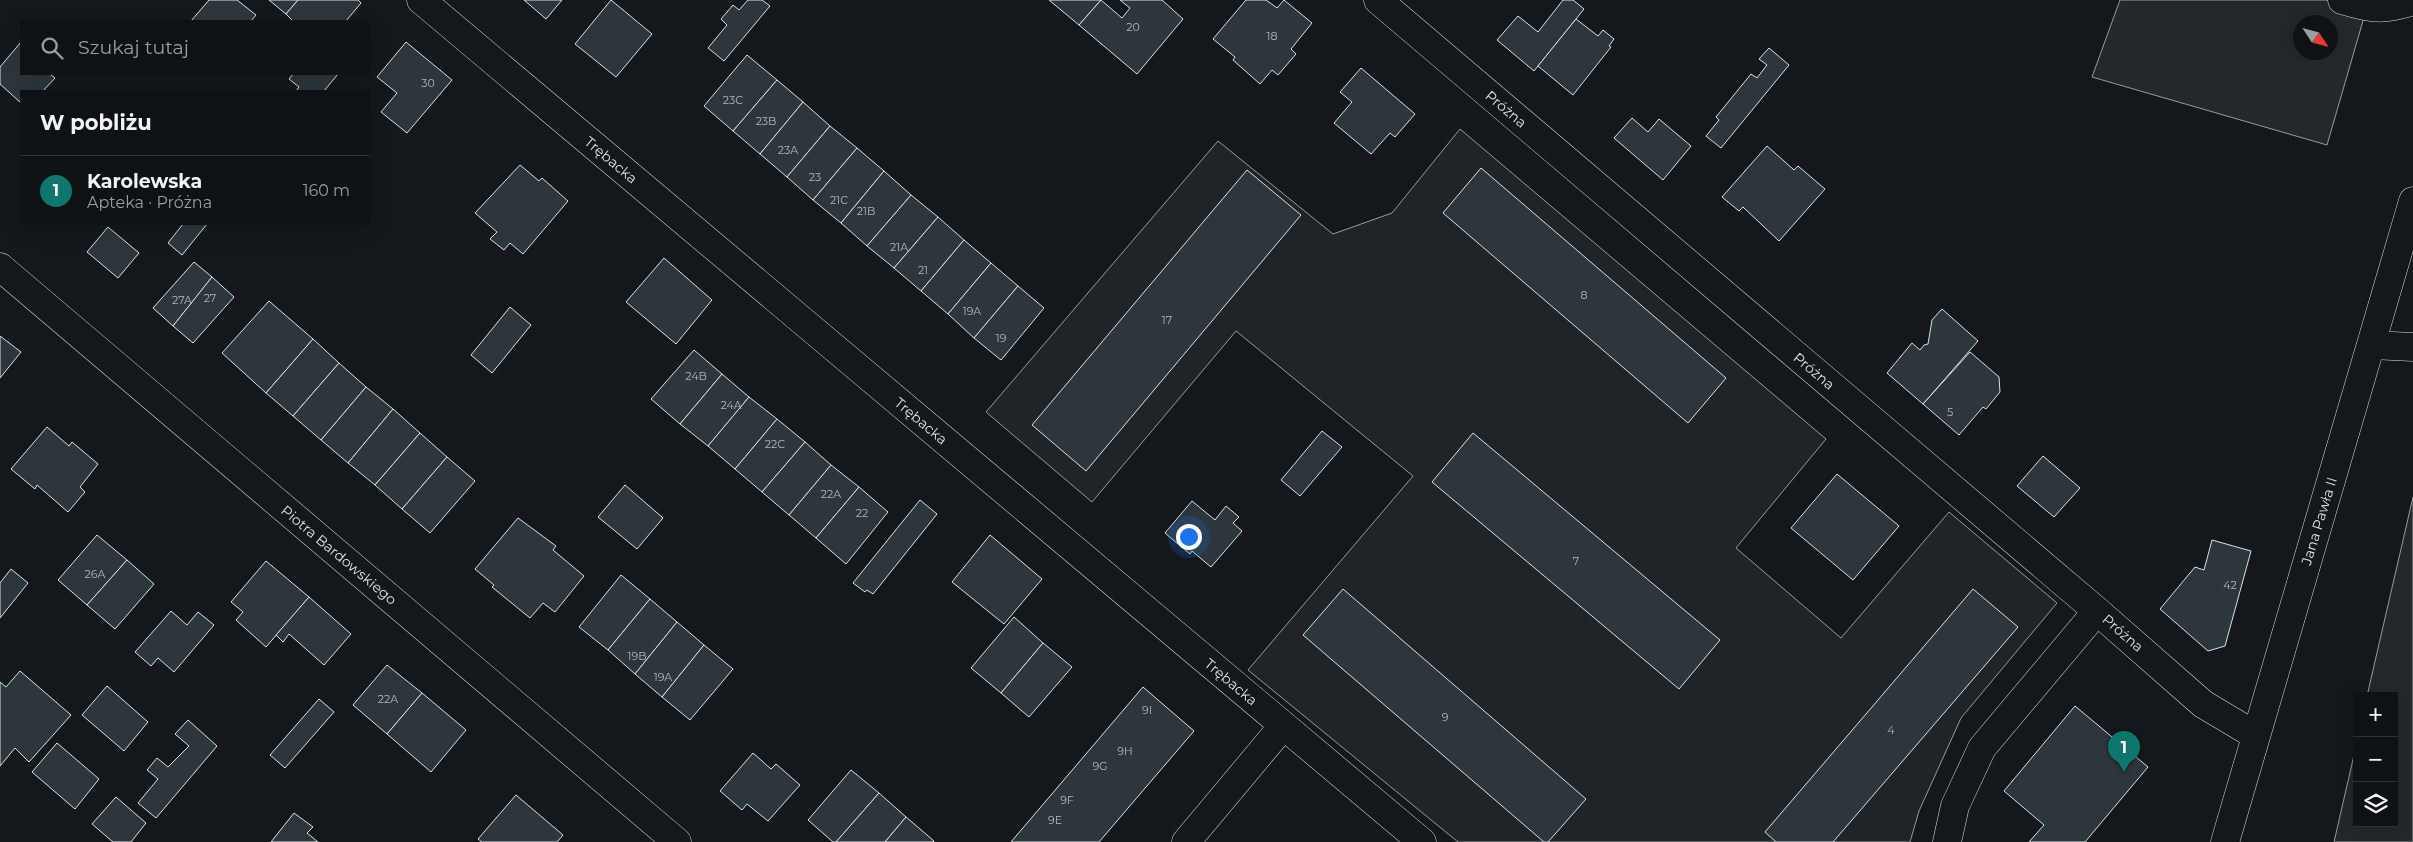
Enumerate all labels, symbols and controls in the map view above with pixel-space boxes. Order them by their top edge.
north arrow [2293,15,2338,60]
search box [20,20,370,75]
house number: 20 [1126,20,1140,34]
house number: 18 [1267,29,1278,43]
icon: search [38,34,66,62]
text: Szukaj tutaj [78,36,189,59]
house number: 30 [421,76,435,90]
street label: Próżna [1482,86,1530,132]
house number: 23C [723,93,743,107]
text: W pobliżu [40,110,152,135]
house number: 23B [756,114,776,128]
street label: Trębacka [581,133,641,187]
house number: 23A [778,143,798,157]
text: Karolewska [87,170,202,193]
house number: 23 [809,170,821,184]
text: 1 [53,181,59,200]
text: 160 m [303,181,350,200]
text: Apteka · Próżna [87,193,212,212]
house number: 21C [830,193,848,207]
house number: 21B [857,204,875,218]
house number: 21A [890,240,908,254]
house number: 21 [918,263,928,277]
house number: 8 [1580,288,1588,302]
house number: 27 [204,291,216,305]
house number: 27A [172,293,192,307]
house number: 19A [963,304,981,318]
house number: 17 [1162,313,1172,327]
house number: 19 [996,331,1007,345]
street label: Próżna [1790,348,1838,394]
house number: 24B [685,369,707,383]
street label: Trębacka [891,394,951,448]
house number: 24A [720,398,742,412]
house number: 5 [1947,405,1953,419]
house number: 22C [765,437,785,451]
street label: Jana Pawła II [2297,475,2341,568]
house number: 22A [821,487,841,501]
street label: Piotra Bardowskiego [277,501,401,609]
house number: 22 [856,506,868,520]
your location [1176,524,1202,550]
house number: 7 [1573,554,1579,568]
house number: 26A [85,567,106,581]
house number: 42 [2223,578,2237,592]
street label: Próżna [2099,610,2147,656]
house number: 19B [628,649,646,663]
street label: Trębacka [1201,655,1261,709]
house number: 19A [654,670,672,684]
house number: 22A [378,692,398,706]
map controls [2353,692,2398,827]
button: + [2353,692,2398,737]
house number: 9I [1142,703,1152,717]
house number: 9 [1442,710,1449,724]
house number: 4 [1887,723,1895,737]
pin: 1 [2108,731,2140,772]
button: − [2353,737,2398,782]
house number: 9H [1117,744,1133,758]
house number: 9G [1092,759,1108,773]
button: layers [2353,782,2398,827]
house number: 9F [1060,793,1074,807]
house number: 9E [1048,813,1062,827]

